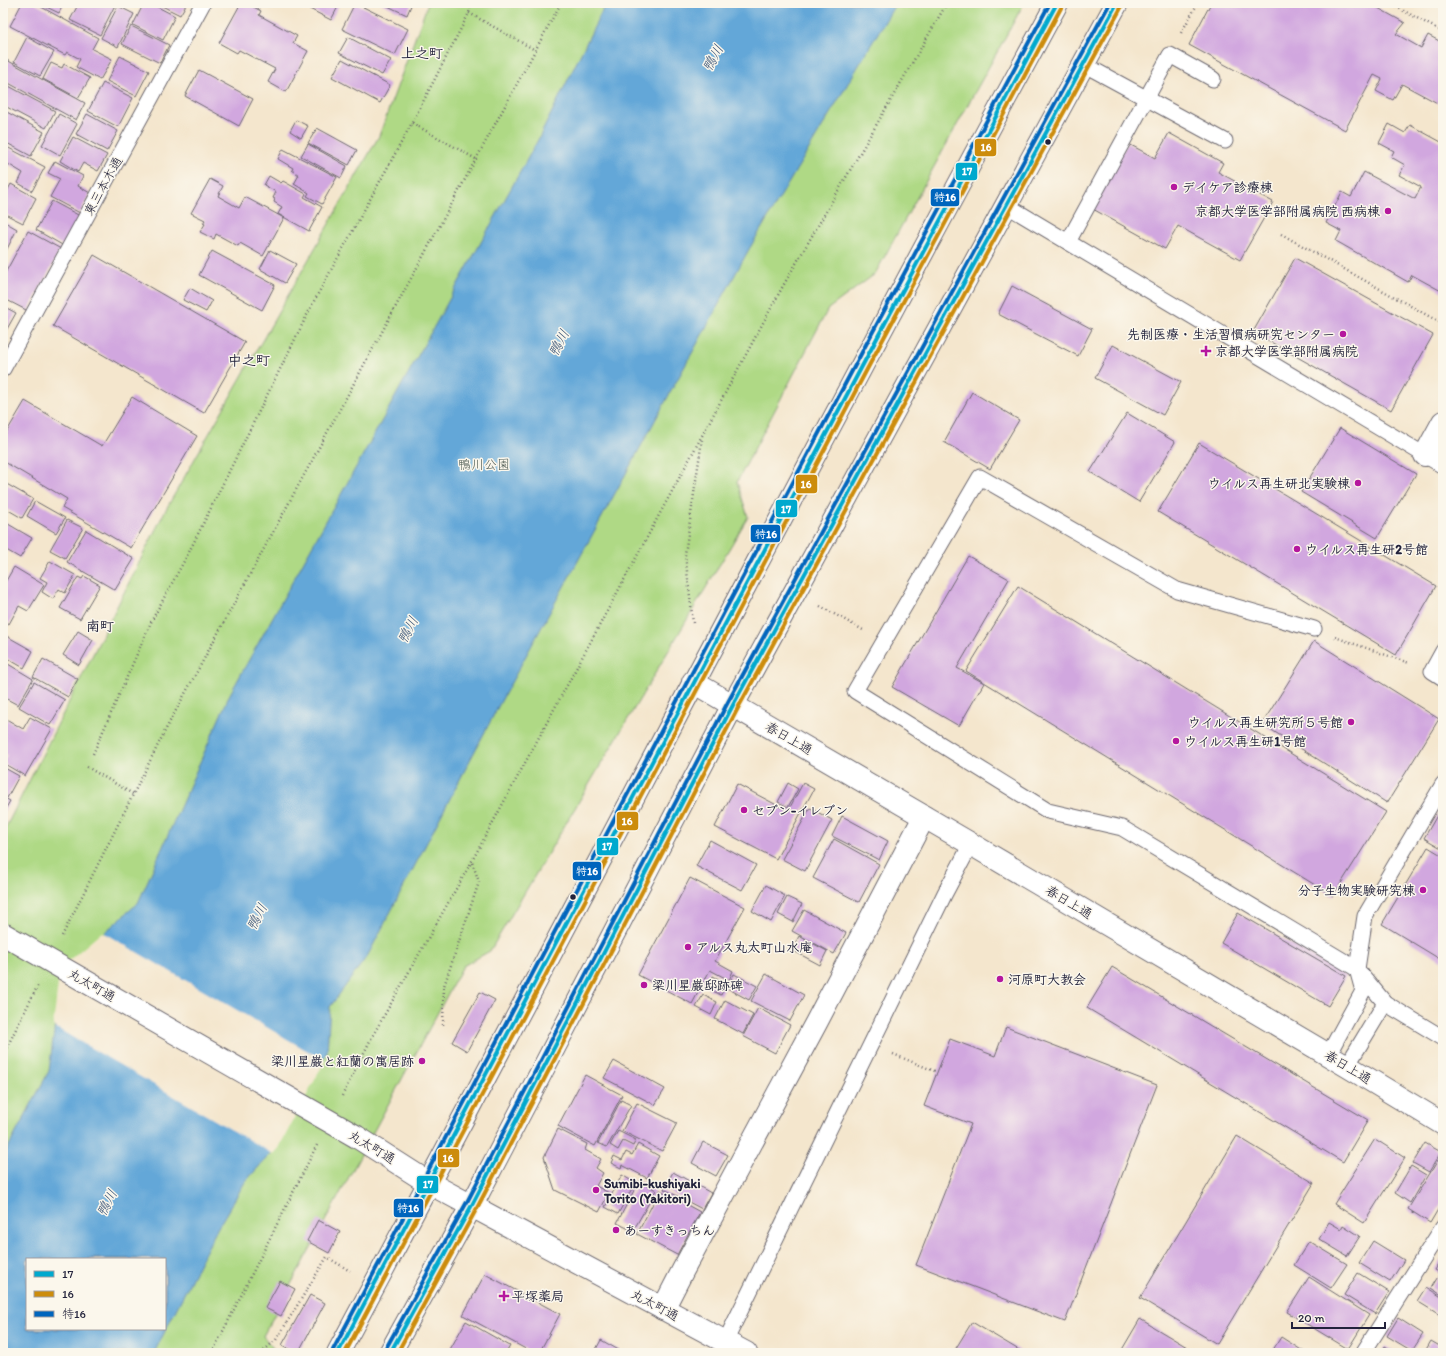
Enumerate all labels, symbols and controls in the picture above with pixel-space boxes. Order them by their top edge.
water label: 鴨川 [699,42,727,74]
district label: 上之町 [401,45,443,62]
unlabelled marker [1043,137,1053,147]
line badge: 16 [974,138,997,157]
text: 16 [981,141,992,154]
street label: 東三本木通 [81,154,125,218]
line badge: 17 [955,162,978,181]
text: 17 [962,165,973,178]
place label: デイケア診療棟 [1182,180,1273,195]
marker: デイケア診療棟 [1169,182,1179,192]
line badge: 特16 [930,188,960,207]
text: 特16 [934,191,956,204]
place label: 京都大学医学部附属病院 西病棟 [1195,204,1380,219]
marker: 京都大学医学部附属病院 西病棟 [1383,206,1393,216]
water label: 鴨川 [545,327,573,359]
place label: 先制医療・生活習慣病研究センター [1127,327,1335,342]
marker: 先制医療・生活習慣病研究センター [1338,329,1348,339]
place label: 京都大学医学部附属病院 [1215,344,1358,359]
marker: 京都大学医学部附属病院 [1200,345,1212,357]
district label: 中之町 [228,352,270,369]
park label: 鴨川公園 [458,457,510,472]
line badge: 16 [795,474,818,494]
place label: ウイルス再生研北実験棟 [1208,476,1350,491]
text: 16 [801,478,812,491]
marker: ウイルス再生研北実験棟 [1353,478,1363,488]
line badge: 17 [775,499,798,518]
text: 17 [781,503,792,516]
line badge: 特16 [750,524,781,543]
text: 特16 [755,528,777,541]
place label: ウイルス再生研2号館 [1305,542,1428,557]
marker: ウイルス再生研2号館 [1292,544,1302,554]
water label: 鴨川 [394,614,422,646]
district label: 南町 [86,618,114,635]
place label: ウイルス再生研究所５号館 [1188,715,1343,730]
marker: ウイルス再生研究所５号館 [1346,717,1356,727]
street label: 春日上通 [763,719,815,757]
place label: ウイルス再生研1号館 [1184,734,1306,749]
marker: ウイルス再生研1号館 [1171,736,1181,746]
place label: セブン-イレブン [752,803,848,818]
marker: セブン-イレブン [739,805,749,815]
line badge: 16 [616,811,639,831]
text: 16 [622,815,633,828]
line badge: 17 [596,837,619,856]
text: 17 [602,840,613,853]
line badge: 特16 [572,861,602,881]
text: 特16 [576,865,598,878]
street label: 春日上通 [1043,882,1095,922]
place label: 分子生物実験研究棟 [1298,883,1415,898]
marker: 分子生物実験研究棟 [1418,885,1428,895]
unlabelled marker [568,892,578,902]
water label: 鴨川 [243,901,271,933]
place label: アルス丸太町山水庵 [696,940,812,955]
marker: アルス丸太町山水庵 [683,942,693,952]
street label: 丸太町通 [66,966,118,1004]
place label: 河原町大教会 [1008,972,1086,987]
marker: 河原町大教会 [995,974,1005,984]
place label: 梁川星巌邸跡碑 [652,978,743,993]
marker: 梁川星巌邸跡碑 [639,980,649,990]
street label: 春日上通 [1322,1047,1374,1087]
place label: 梁川星巌と紅蘭の寓居跡 [271,1054,414,1069]
marker: 梁川星巌と紅蘭の寓居跡 [417,1056,427,1066]
street label: 丸太町通 [346,1127,398,1167]
line badge: 16 [437,1148,460,1168]
text: 16 [443,1152,454,1165]
line badge: 17 [416,1175,439,1194]
place label: Sumibi-kushiyaki Torito (Yakitori) [603,1176,701,1207]
text: 17 [423,1178,434,1191]
marker: Sumibi-kushiyaki Torito (Yakitori) [591,1185,601,1195]
water label: 鴨川 [93,1187,121,1219]
line badge: 特16 [393,1198,424,1218]
text: 特16 [397,1202,419,1215]
place label: あーすきっちん [624,1223,715,1238]
marker: あーすきっちん [611,1225,621,1235]
legend [26,1258,166,1330]
text: 17 [62,1267,74,1281]
street label: 丸太町通 [629,1286,681,1324]
text: 16 [62,1287,74,1301]
place label: 平塚薬局 [512,1289,564,1304]
marker: 平塚薬局 [499,1291,509,1301]
scale bar [1292,1304,1385,1330]
text: 特16 [62,1307,86,1321]
text: 20 m [1298,1311,1325,1325]

